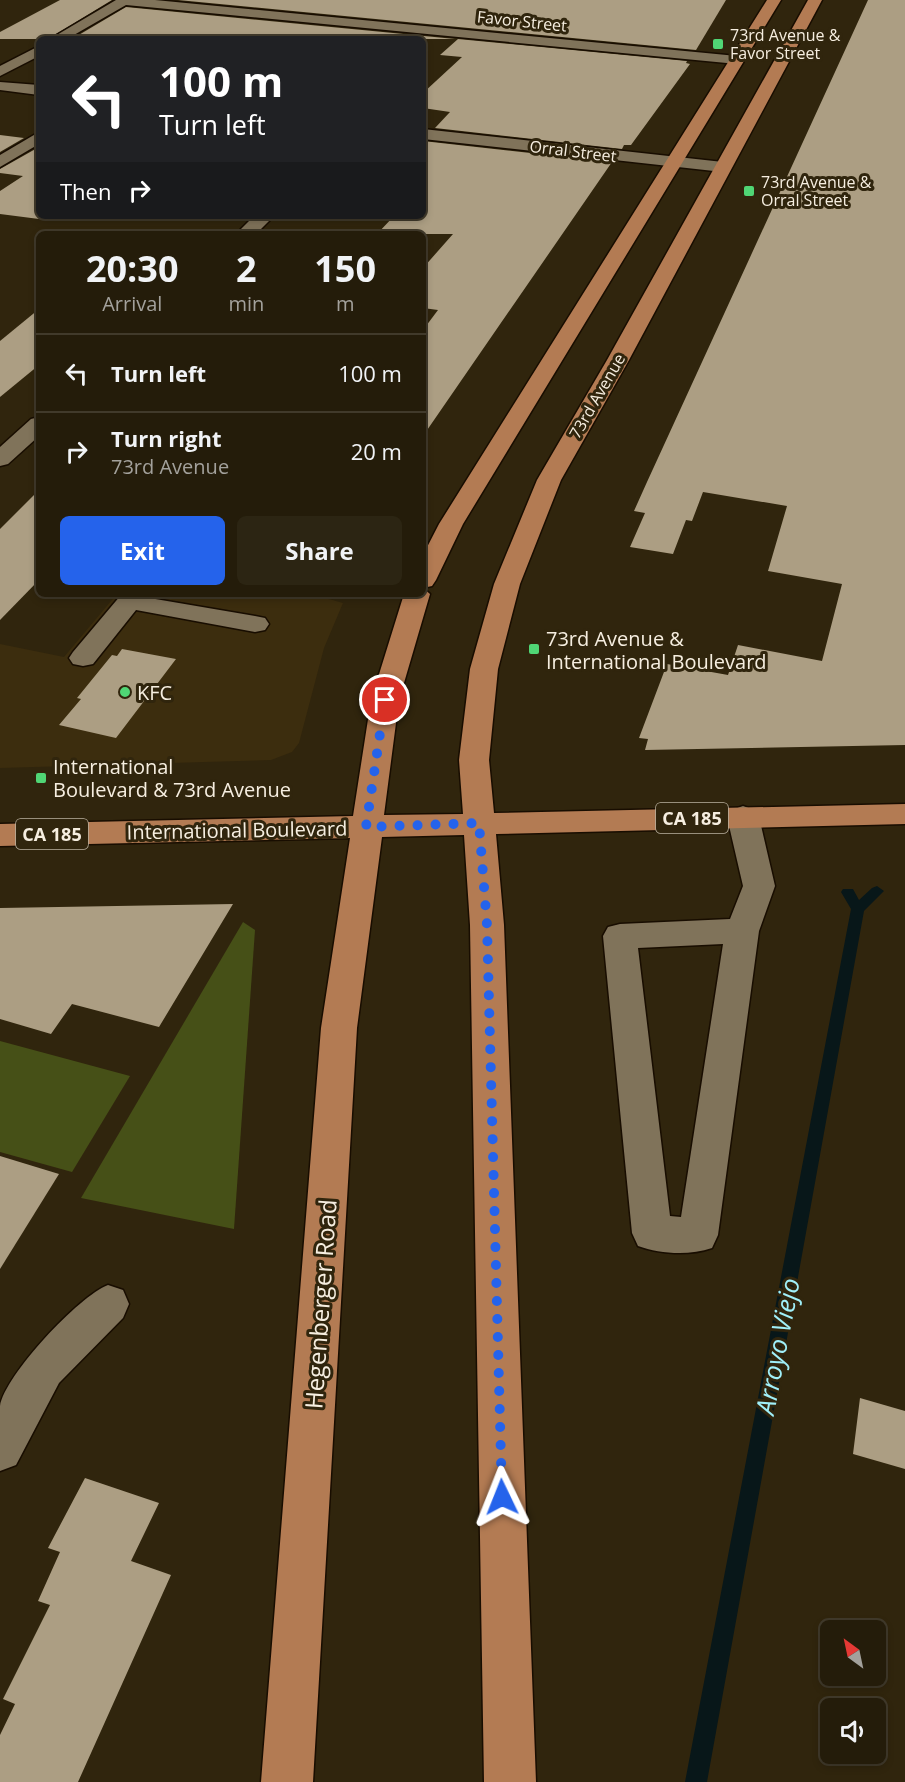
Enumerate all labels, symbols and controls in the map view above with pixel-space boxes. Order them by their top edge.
street label: Favor Street [476,5,568,37]
place label: 73rd Avenue & Favor Street [730,24,841,64]
marker: 73rd Avenue & Favor Street [711,37,725,51]
text: 100 m [159,52,283,109]
icon: left [60,60,138,138]
text: Turn left [159,106,266,143]
street label: Orral Street [528,135,618,167]
place label: 73rd Avenue & Orral Street [761,171,872,211]
icon: right [123,174,156,207]
text: Then [60,176,111,206]
marker: 73rd Avenue & Orral Street [742,184,756,198]
text: 20:30 [86,244,179,293]
text: 2 [236,244,257,293]
text: 150 [314,244,376,293]
text: Arrival [102,290,162,317]
text: min [228,290,264,317]
text: m [336,290,354,317]
street label: 73rd Avenue [564,350,630,442]
icon: left [60,357,93,390]
text: Turn left [111,358,206,388]
text: 100 m [338,358,402,388]
text: Turn right [111,423,222,453]
icon: right [60,435,93,468]
text: 20 m [351,436,402,466]
text: 73rd Avenue [111,453,229,480]
button: Exit [60,516,225,585]
button: Share [237,516,402,585]
place label: 73rd Avenue & International Boulevard [546,625,767,675]
marker: 73rd Avenue & International Boulevard [527,642,541,656]
pin [359,674,410,725]
place label: KFC [137,679,172,706]
icon: arrive [368,683,401,716]
marker: KFC [118,685,132,699]
place label: International Boulevard & 73rd Avenue [53,753,291,803]
marker: International Boulevard & 73rd Avenue [34,771,48,785]
road number: CA 185 [656,803,728,833]
street label: International Boulevard [126,815,348,845]
road number: CA 185 [16,819,88,849]
street label: Hegenberger Road [296,1198,344,1410]
water label: Arroyo Viejo [746,1275,808,1419]
position arrow [470,1465,534,1529]
north arrow [820,1620,886,1686]
map controls [820,1620,886,1764]
button: sound [820,1698,886,1764]

